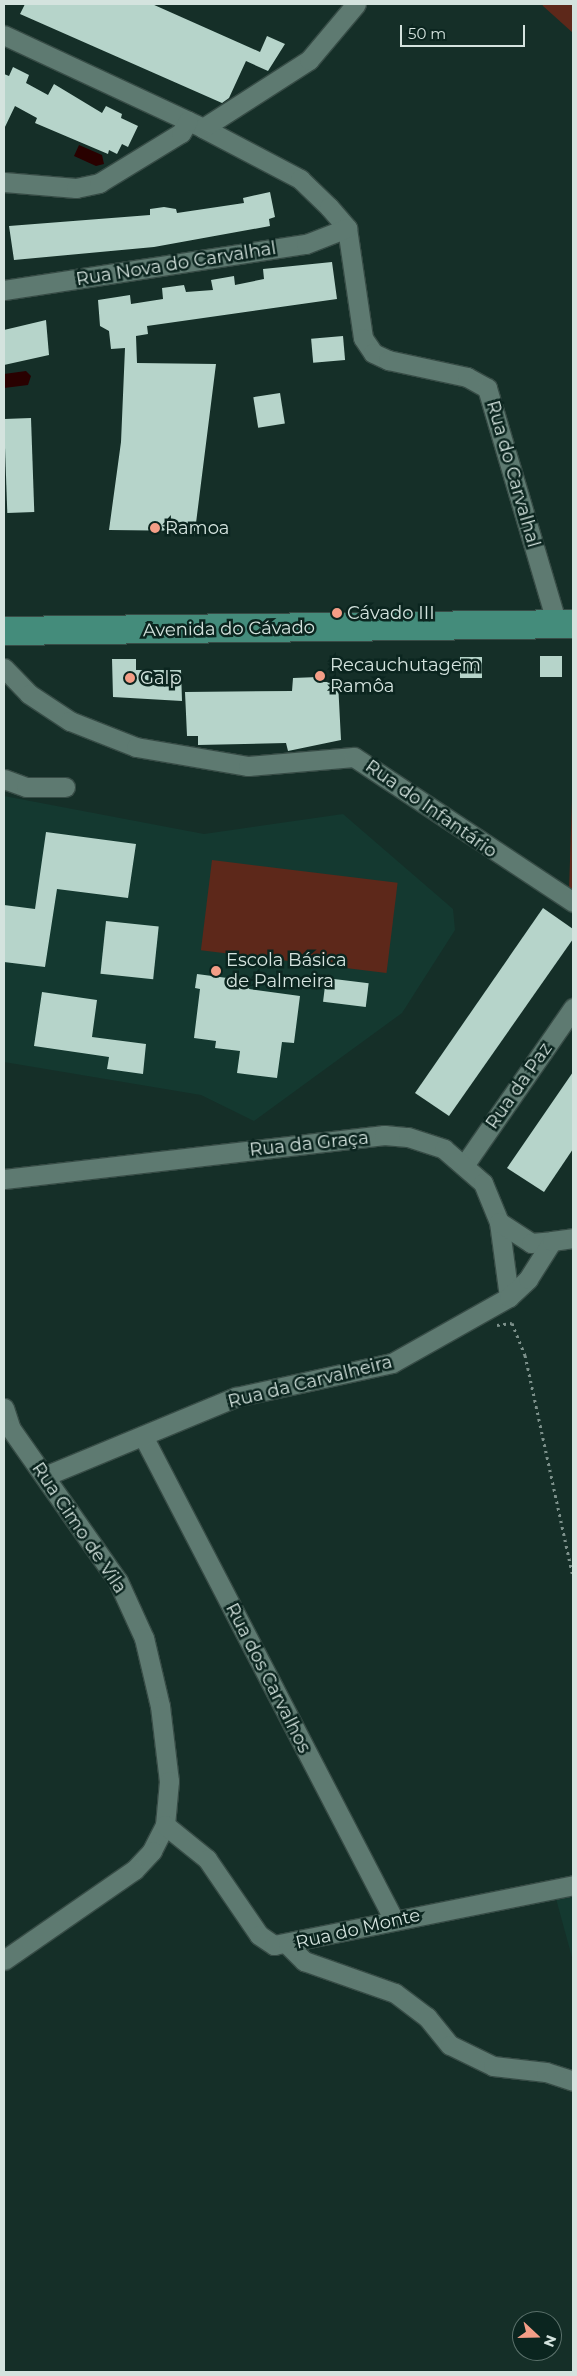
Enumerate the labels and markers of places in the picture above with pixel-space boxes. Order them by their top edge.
place label: Ramoa [165,517,229,539]
marker: Ramoa [149,522,161,534]
place label: Cávado III [347,602,435,624]
marker: Cávado III [331,607,343,619]
place label: Recauchutagem Ramôa [330,655,481,698]
place label: Galp [140,667,182,689]
marker: Recauchutagem Ramôa [314,670,326,682]
marker: Galp [124,672,136,684]
place label: Escola Básica de Palmeira [226,950,347,992]
marker: Escola Básica de Palmeira [210,965,222,977]

